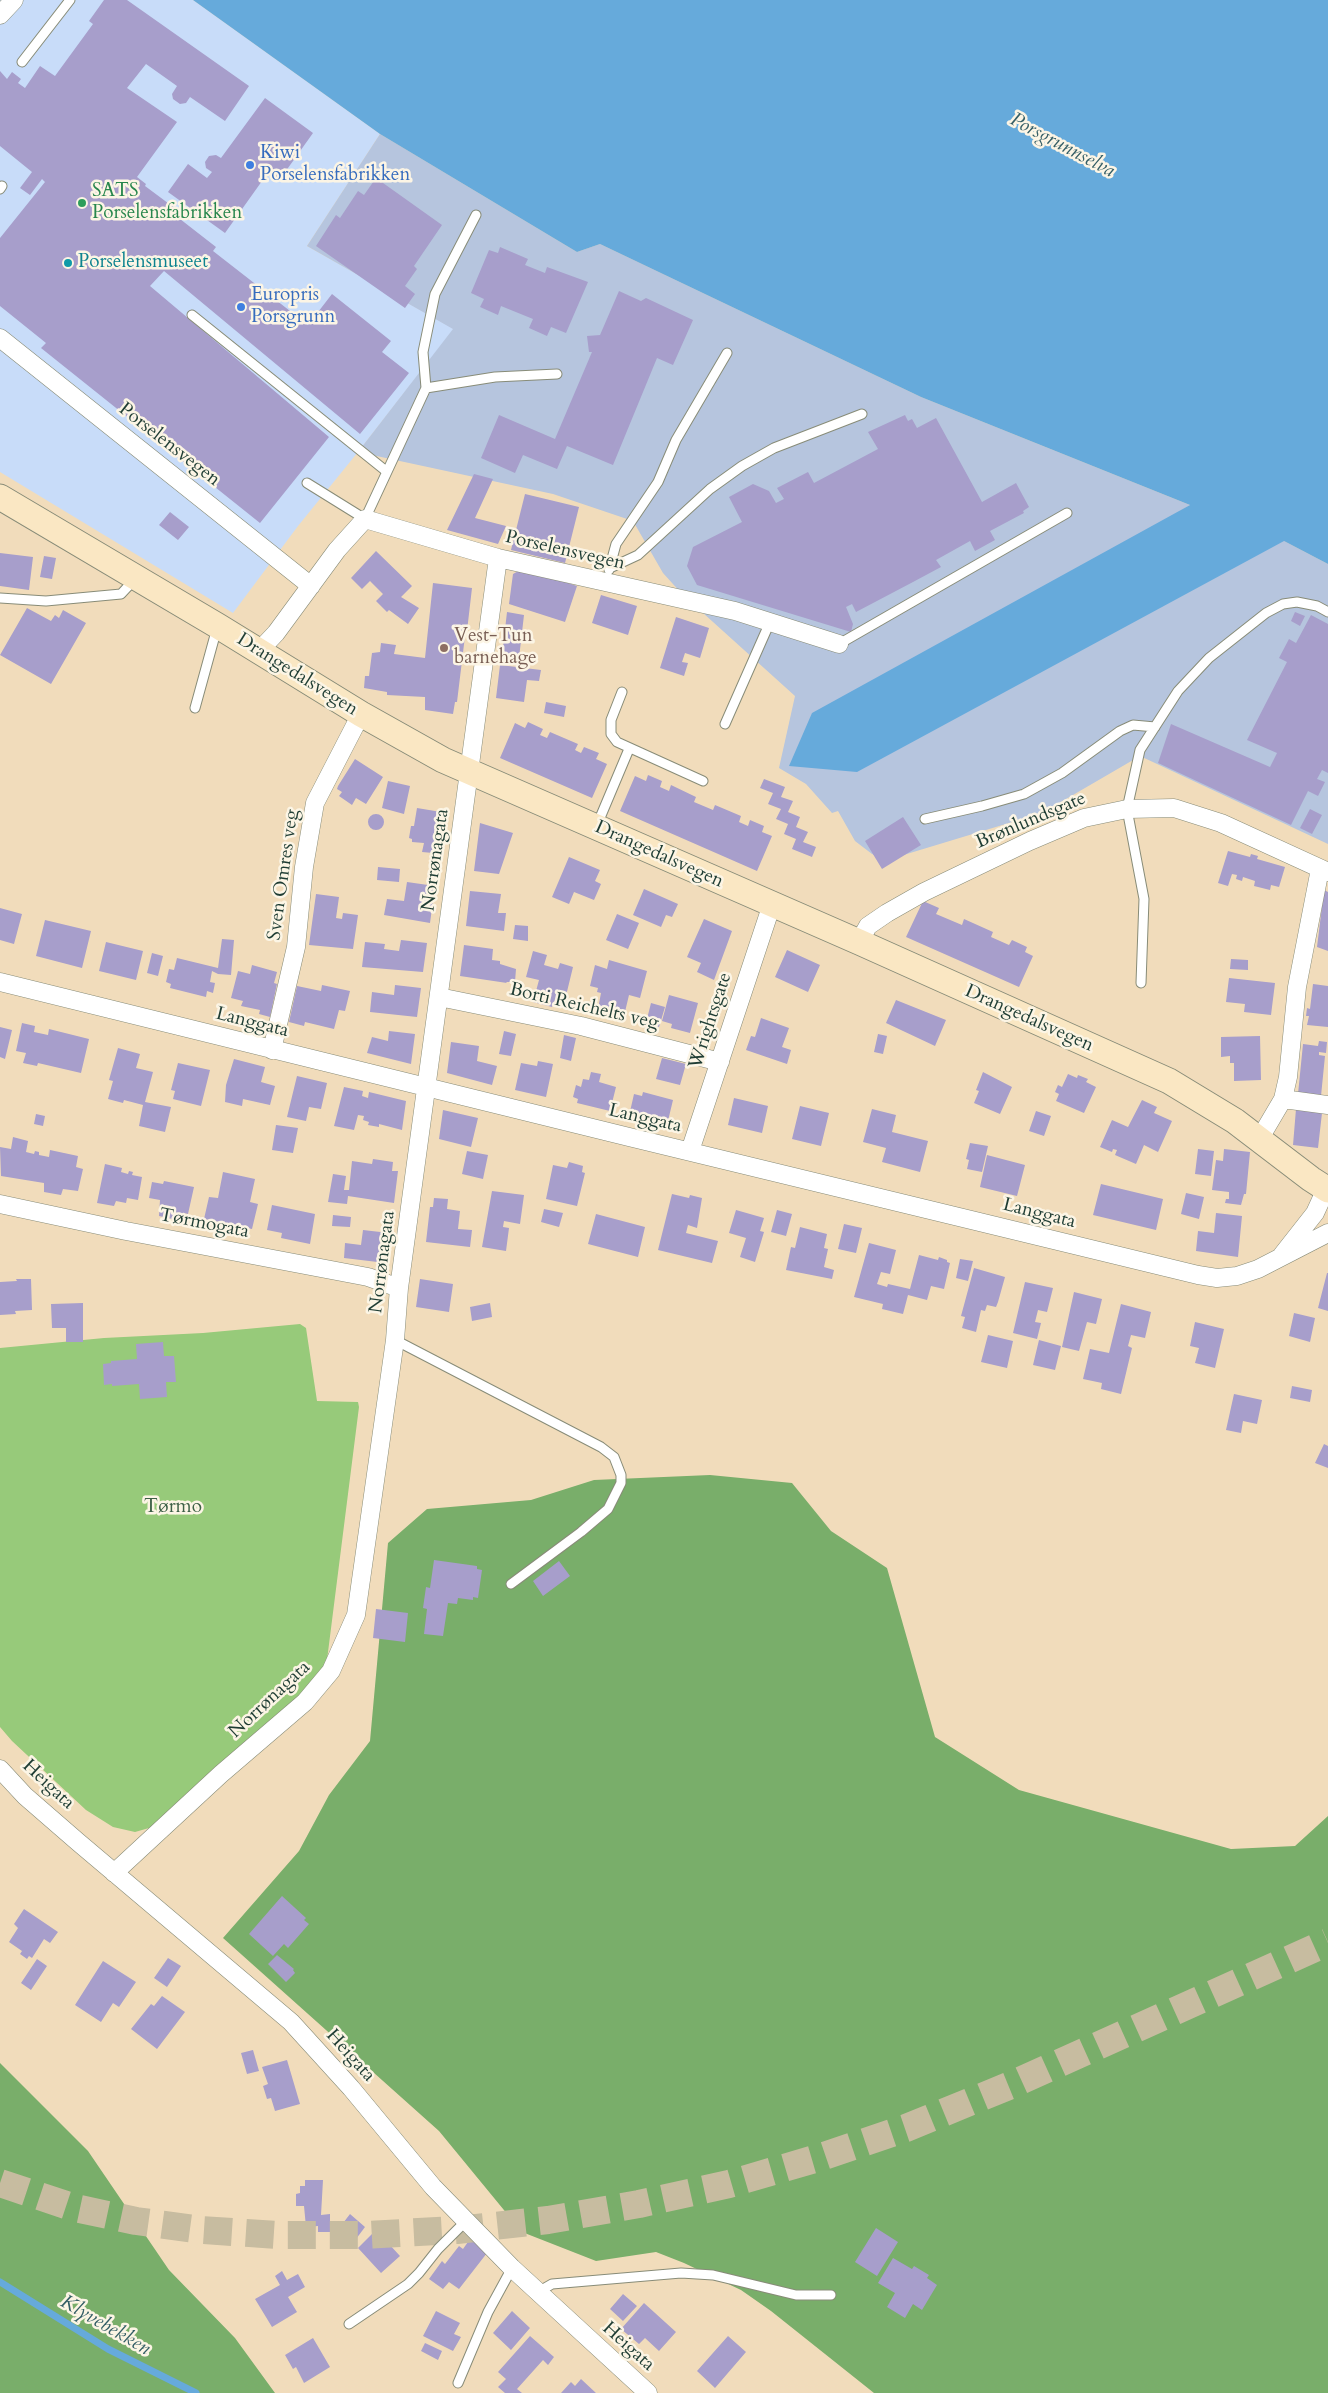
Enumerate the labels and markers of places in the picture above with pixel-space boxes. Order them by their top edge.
place label: Kiwi Porselensfabrikken [260,143,410,187]
marker: Kiwi Porselensfabrikken [244,159,256,171]
place label: SATS Porselensfabrikken [92,181,242,225]
marker: SATS Porselensfabrikken [76,197,88,209]
place label: Porselensmuseet [78,252,208,274]
marker: Porselensmuseet [62,257,74,269]
place label: Europris Porsgrunn [251,285,335,329]
marker: Europris Porsgrunn [235,301,247,313]
place label: Vest-Tun barnehage [454,626,537,670]
marker: Vest-Tun barnehage [438,642,450,654]

